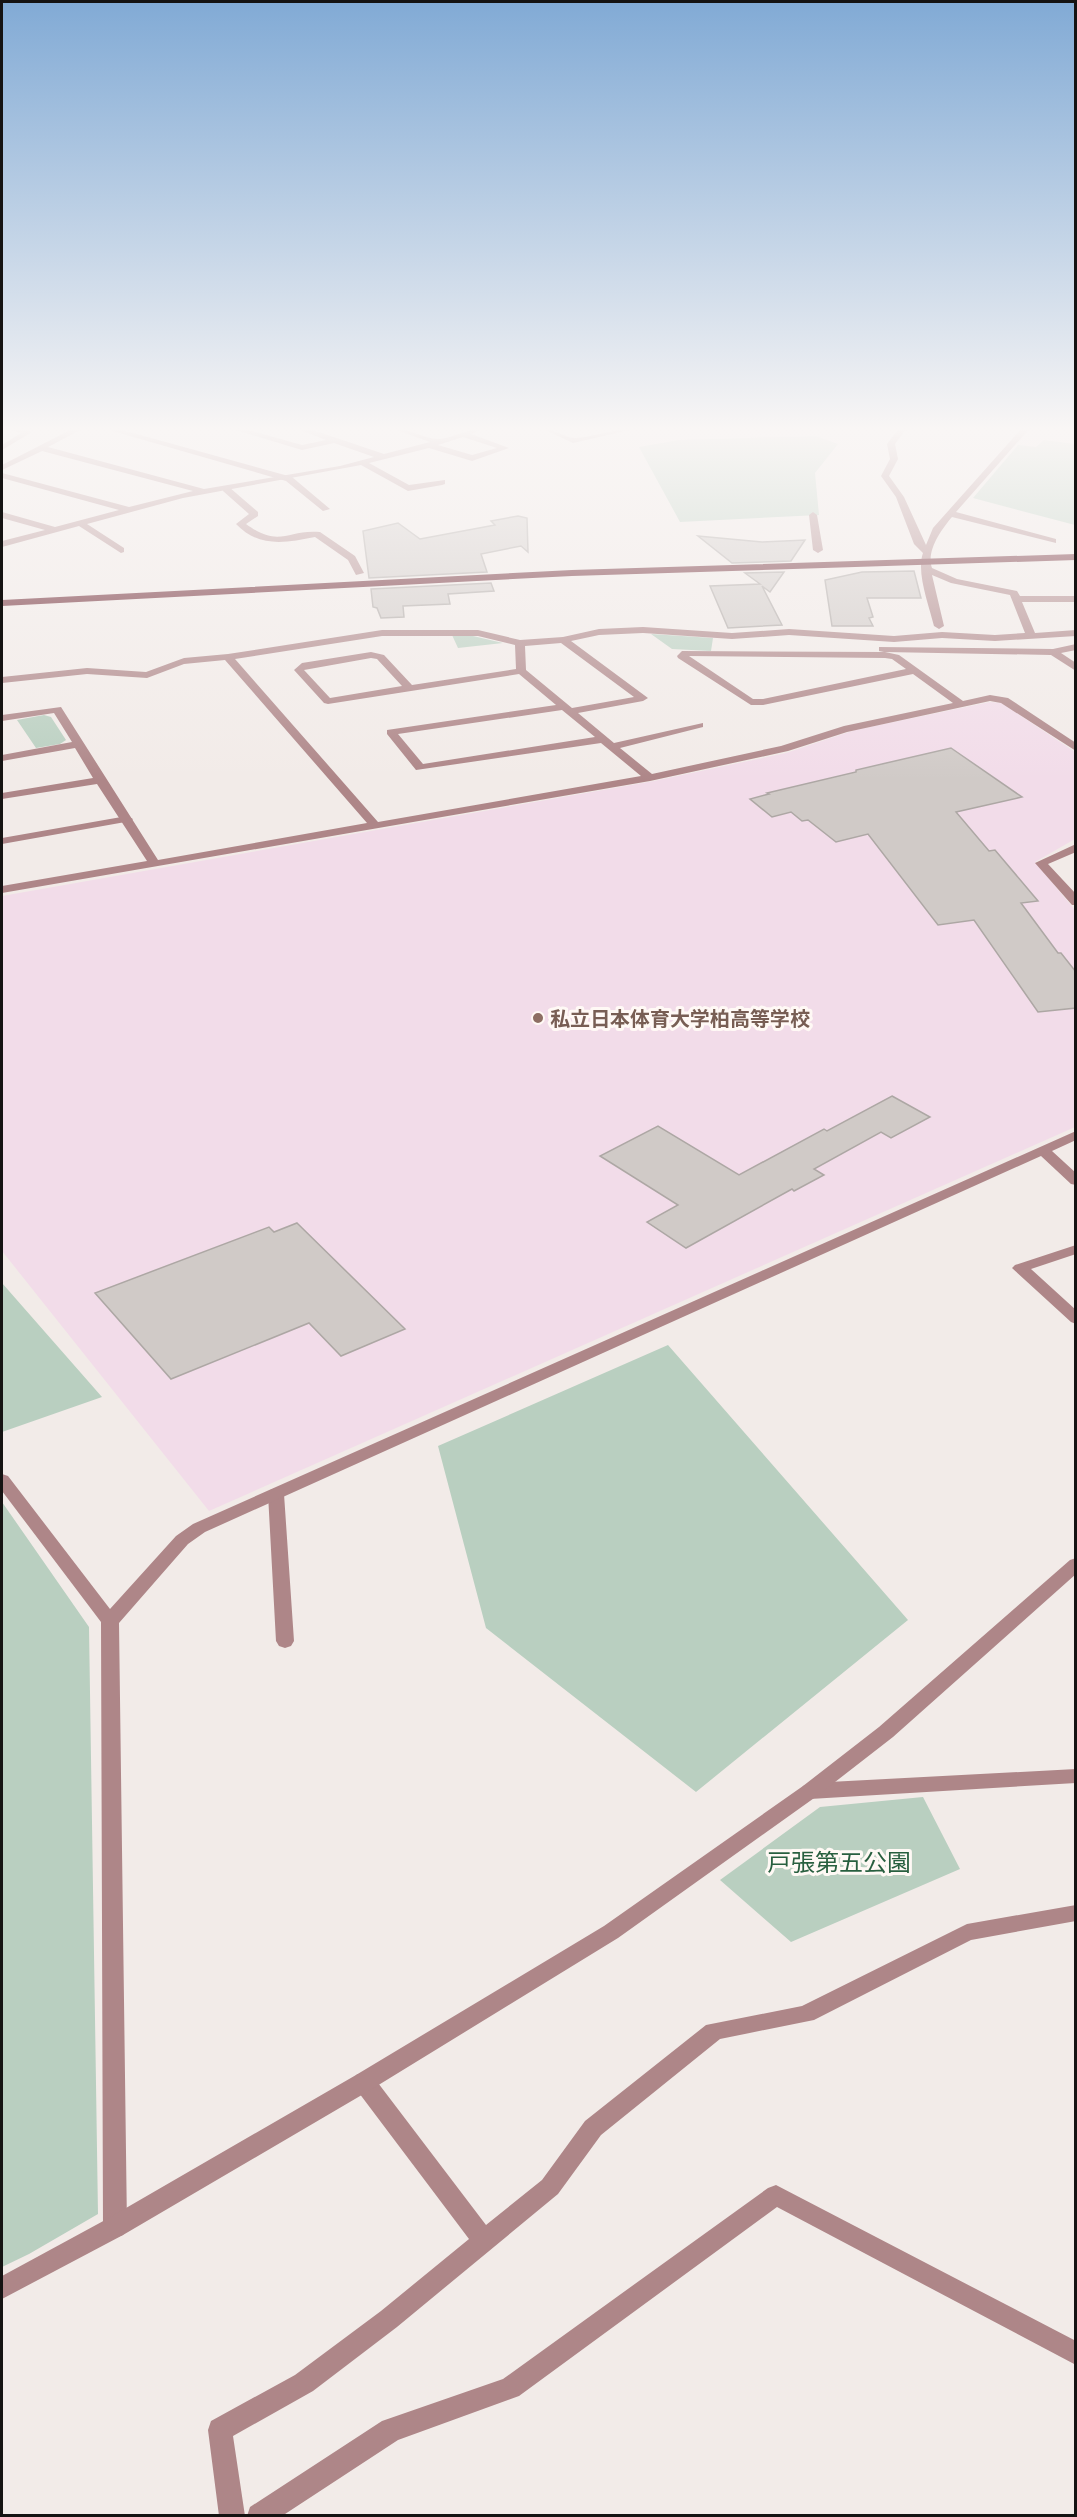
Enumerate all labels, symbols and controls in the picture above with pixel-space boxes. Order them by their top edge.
place label: 私立日本体育大学柏高等学校 [550,1005,810,1032]
marker: 私立日本体育大学柏高等学校 [531,1011,545,1025]
park label: 戸張第五公園 [767,1845,911,1878]

